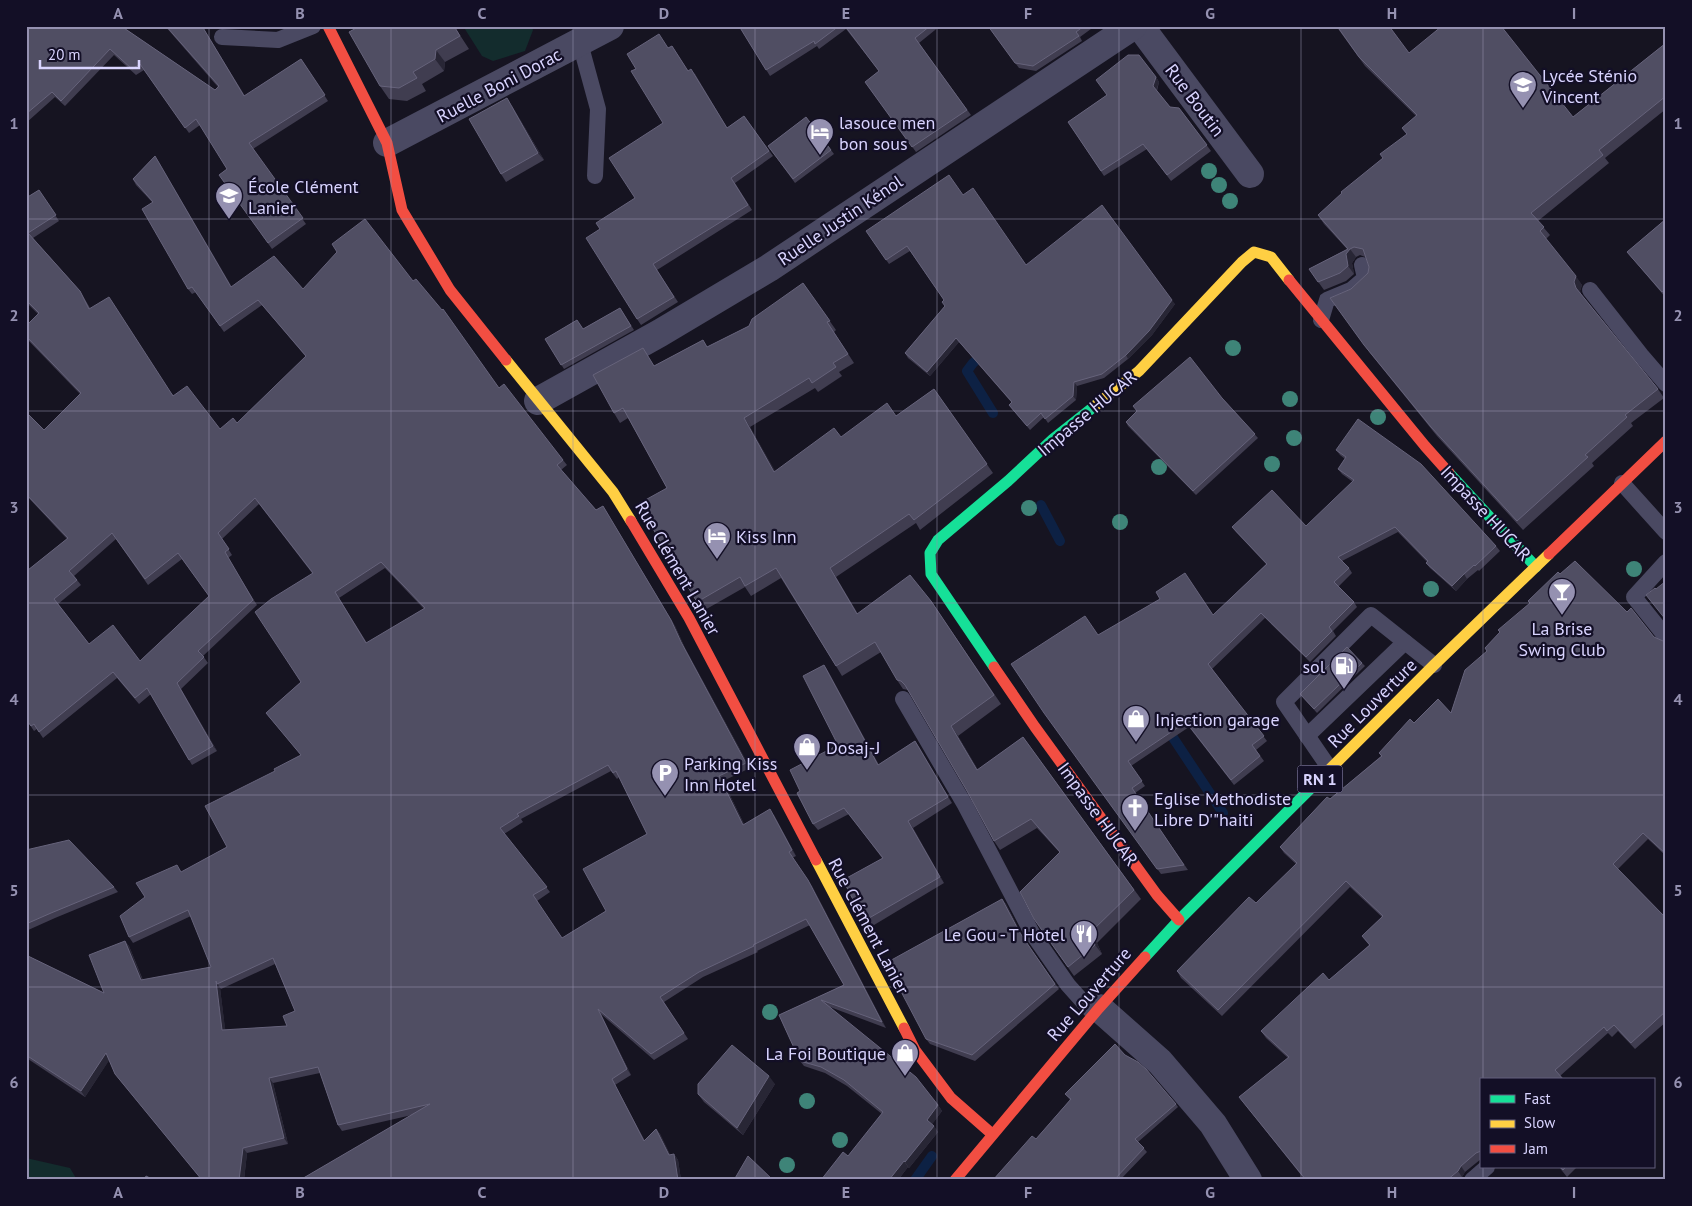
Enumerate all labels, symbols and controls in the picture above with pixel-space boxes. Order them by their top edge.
text: A [113,3,123,23]
text: B [295,3,305,23]
text: C [478,3,487,23]
text: D [659,3,669,23]
text: E [842,3,850,23]
text: F [1024,3,1032,23]
text: G [1205,3,1215,23]
text: H [1387,3,1397,23]
text: I [1572,3,1576,23]
scale bar [40,38,139,70]
street label: Ruelle Boni Dorac [433,42,565,128]
text: 20 m [48,45,81,64]
street label: Rue Boutin [1160,59,1230,141]
place label: Lycée Sténio Vincent [1541,64,1637,108]
school or university icon: Lycée Sténio Vincent [1508,70,1538,109]
place label: lasouce men bon sous [839,111,935,155]
text: 1 [9,113,19,133]
text: 1 [1673,113,1683,133]
hotel icon: lasouce men bon sous [805,117,835,156]
street label: Ruelle Justin Kénol [773,169,908,270]
place label: École Clément Lanier [248,175,359,219]
school or university icon: École Clément Lanier [214,181,244,220]
text: 2 [9,305,19,325]
text: 2 [1673,305,1683,325]
street label: Impasse HUCAR [1033,365,1142,461]
street label: Impasse HUCAR [1436,460,1536,566]
text: 3 [9,497,19,517]
street label: Rue Clément Lanier [630,497,726,639]
text: 3 [1673,497,1683,517]
hotel icon: Kiss Inn [702,521,732,560]
place label: Kiss Inn [736,525,797,548]
bar icon: La Brise Swing Club [1547,577,1577,616]
place label: La Brise Swing Club [1519,617,1605,661]
fuel station icon: sol [1329,651,1359,690]
street label: Rue Louverture [1322,653,1422,753]
place label: sol [1303,655,1326,678]
text: 4 [9,689,19,709]
text: 4 [1673,689,1683,709]
shop icon: Injection garage [1121,704,1151,743]
place label: Injection garage [1155,708,1280,731]
shop icon: Dosaj-J [792,732,822,771]
place label: Dosaj-J [826,736,880,759]
place label: Parking Kiss Inn Hotel [684,752,777,796]
parking icon: Parking Kiss Inn Hotel [650,758,680,797]
street label: Impasse HUCAR [1053,758,1143,871]
road number: RN 1 [1298,766,1342,792]
place label: Eglise Methodiste Libre D'"haiti [1154,787,1291,831]
church icon: Eglise Methodiste Libre D'"haiti [1120,793,1150,832]
street label: Rue Clément Lanier [823,854,915,998]
text: 5 [9,880,19,900]
text: 5 [1673,880,1683,900]
restaurant icon: Le Gou - T Hotel [1069,919,1099,958]
place label: Le Gou - T Hotel [944,923,1066,946]
street label: Rue Louverture [1042,942,1136,1046]
shop icon: La Foi Boutique [890,1038,920,1077]
place label: La Foi Boutique [765,1042,886,1065]
text: 6 [9,1072,19,1092]
text: 6 [1673,1072,1683,1092]
legend [1480,1078,1654,1168]
text: Fast [1524,1089,1551,1108]
text: Slow [1524,1113,1555,1132]
text: Jam [1523,1139,1548,1158]
text: A [113,1182,123,1202]
text: B [295,1182,305,1202]
text: C [478,1182,487,1202]
text: D [659,1182,669,1202]
text: E [842,1182,850,1202]
text: F [1024,1182,1032,1202]
text: G [1205,1182,1215,1202]
text: H [1387,1182,1397,1202]
text: I [1572,1182,1576,1202]

